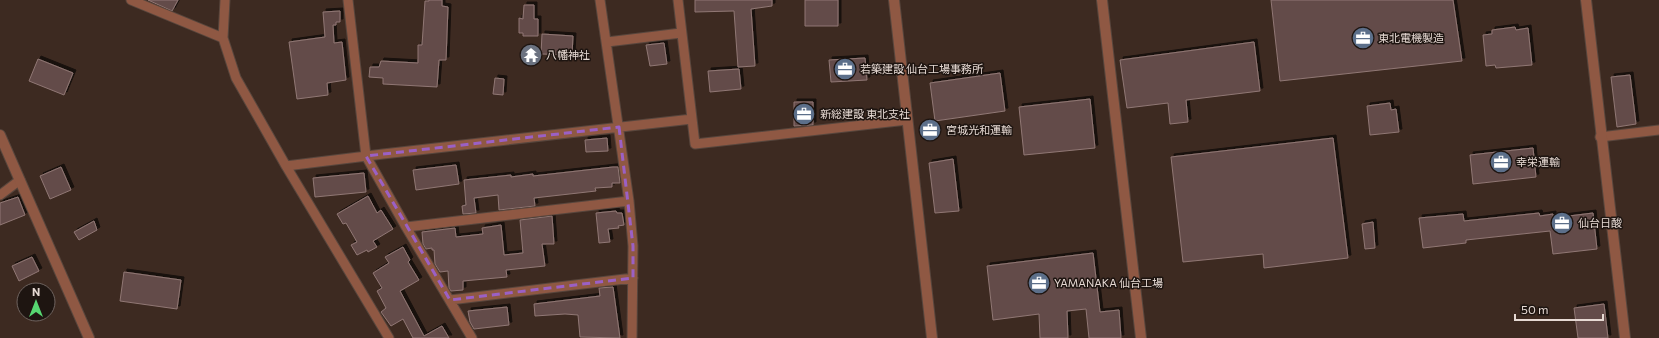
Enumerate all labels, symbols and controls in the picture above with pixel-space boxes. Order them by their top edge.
office icon: 東北電機製造 [1350,25,1376,51]
place label: 東北電機製造 [1378,31,1444,44]
temple icon: 八幡神社 [518,42,544,68]
place label: 八幡神社 [546,48,590,61]
office icon: 若築建設 仙台工場事務所 [832,56,858,82]
place label: 若築建設 仙台工場事務所 [860,62,984,75]
office icon: 新総建設 東北支社 [791,101,817,127]
place label: 新総建設 東北支社 [820,107,910,120]
office icon: 宮城光和運輸 [917,117,943,143]
place label: 宮城光和運輸 [946,123,1012,136]
office icon: 幸栄運輸 [1488,149,1514,175]
place label: 幸栄運輸 [1516,155,1560,168]
office icon: 仙台日酸 [1549,210,1575,236]
place label: 仙台日酸 [1578,216,1622,229]
office icon: YAMANAKA 仙台工場 [1026,270,1052,296]
place label: YAMANAKA 仙台工場 [1054,276,1163,289]
north arrow [16,282,56,322]
text: N [32,285,40,298]
scale bar [1515,296,1603,322]
text: 50 m [1521,302,1549,316]

